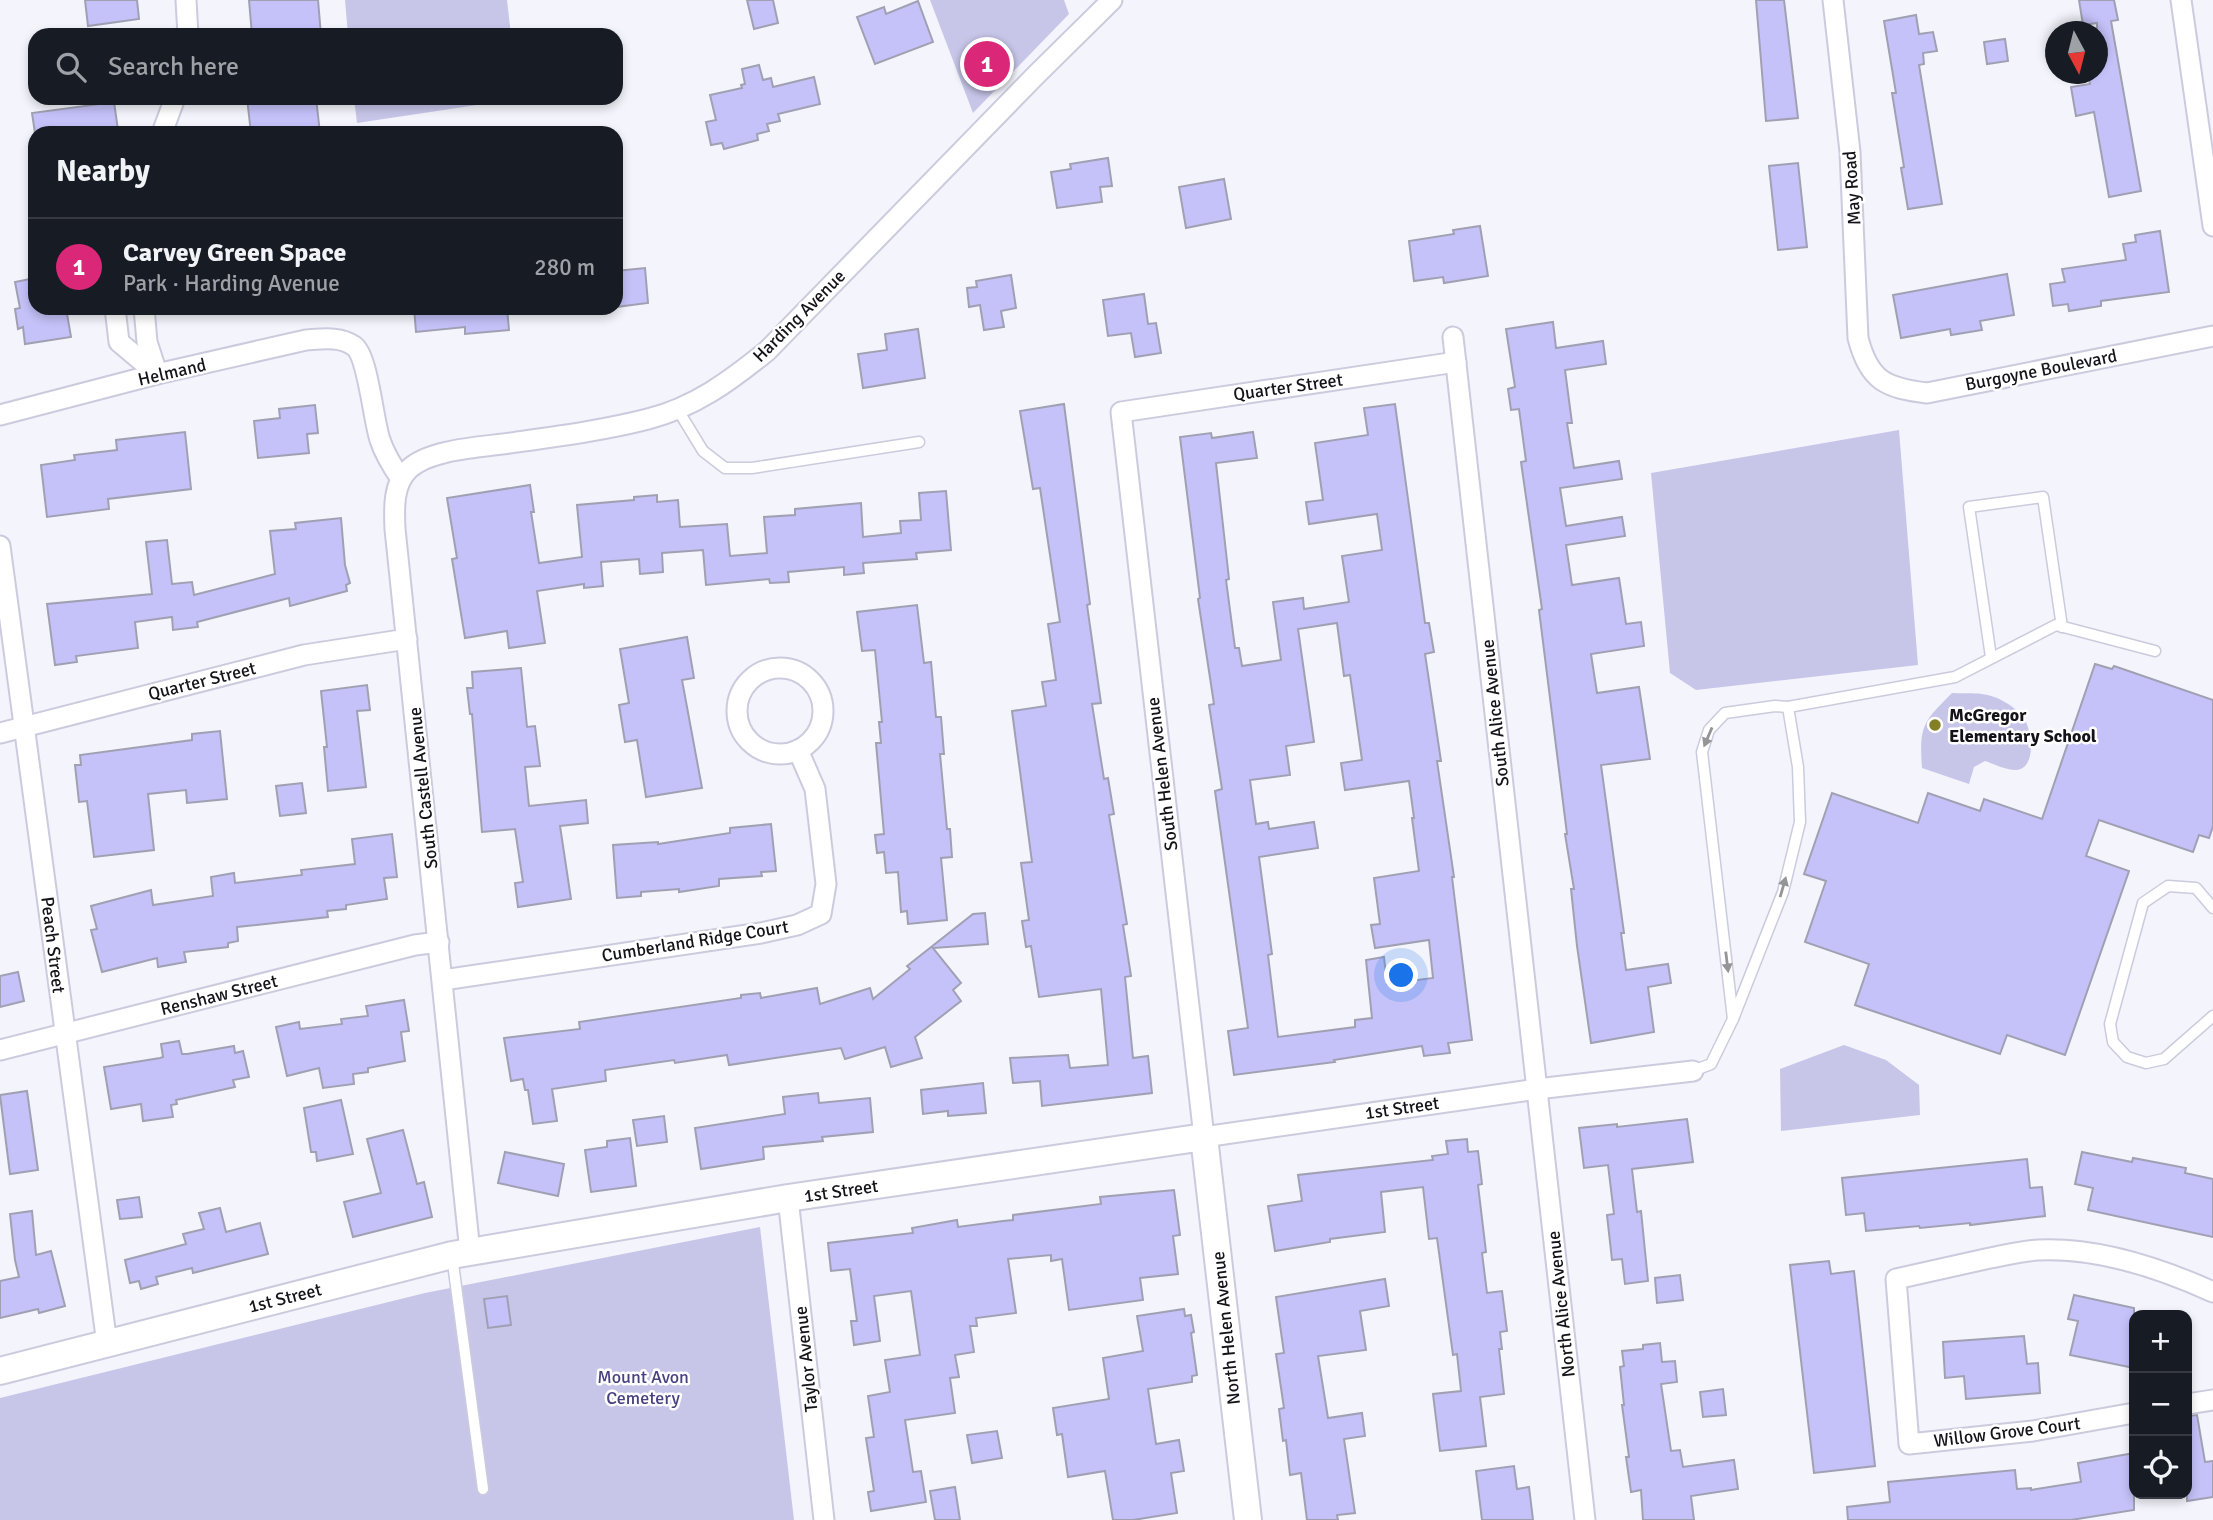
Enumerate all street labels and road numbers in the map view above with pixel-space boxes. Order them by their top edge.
street label: May Road [1838,150,1866,226]
street label: Harding Avenue [748,265,850,367]
street label: Burgoyne Boulevard [1963,344,2119,396]
street label: Helmand [136,353,208,391]
street label: Quarter Street [1232,368,1344,406]
street label: South Alice Avenue [1476,638,1514,788]
street label: Quarter Street [146,657,258,705]
street label: South Helen Avenue [1142,696,1182,852]
street label: South Castell Avenue [404,706,442,870]
street label: Peach Street [36,896,70,994]
street label: Cumberland Ridge Court [600,915,790,967]
street label: Renshaw Street [158,970,280,1020]
street label: 1st Street [1363,1092,1441,1124]
street label: 1st Street [802,1175,880,1207]
street label: North Alice Avenue [1542,1230,1580,1378]
street label: North Helen Avenue [1207,1250,1245,1406]
street label: 1st Street [246,1278,324,1318]
street label: Taylor Avenue [790,1305,822,1413]
street label: Willow Grove Court [1932,1412,2082,1452]

